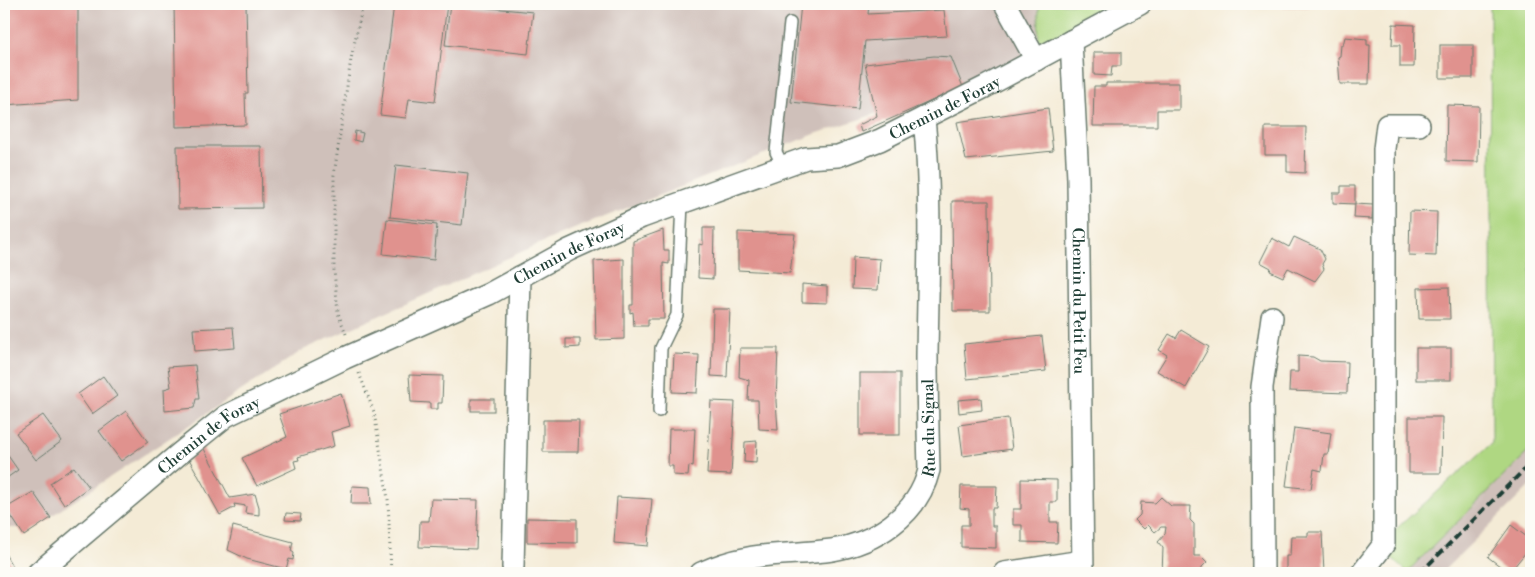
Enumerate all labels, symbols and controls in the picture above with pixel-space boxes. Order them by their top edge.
street label: Chemin de Foray [886,71,1004,145]
street label: Chemin de Foray [510,217,628,290]
street label: Chemin du Petit Feu [1068,227,1089,374]
street label: Rue du Signal [918,378,941,480]
street label: Chemin de Foray [154,392,264,479]

